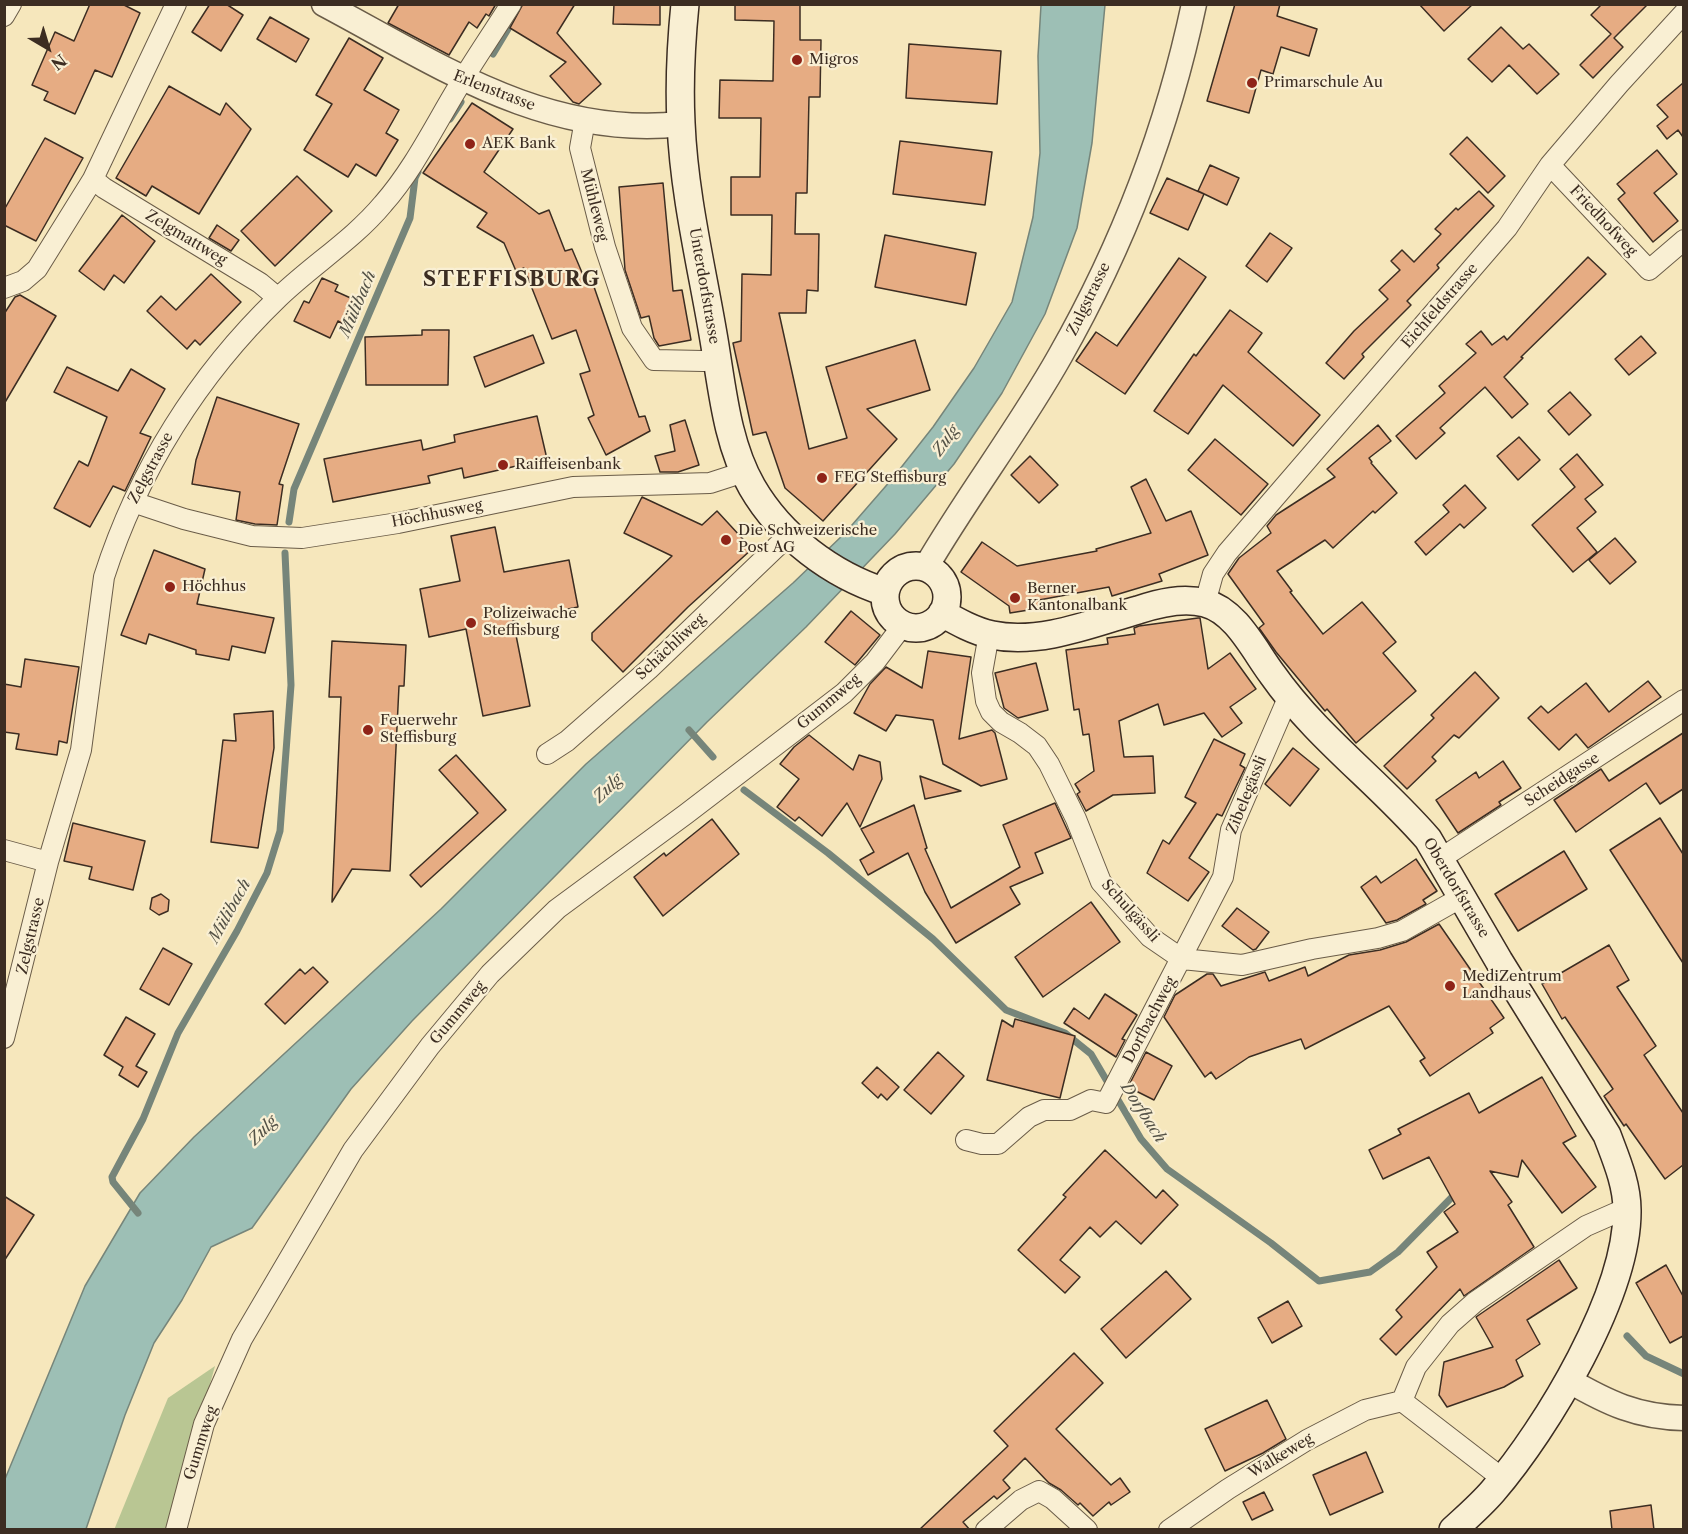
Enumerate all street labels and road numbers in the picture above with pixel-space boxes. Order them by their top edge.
street label: Erlenstrasse [451,67,537,115]
street label: Mühleweg [576,167,612,243]
street label: Friedhofweg [1566,182,1640,260]
street label: Zelgmattweg [142,207,230,269]
street label: Unterdorfstrasse [685,226,723,346]
street label: Zulgstrasse [1064,260,1114,338]
street label: Eichfeldstrasse [1398,260,1482,352]
street label: Zelgstrasse [125,429,177,507]
street label: Höchhusweg [390,496,484,532]
street label: Schächliweg [632,610,710,684]
street label: Gummweg [794,670,864,734]
street label: Scheidgasse [1521,749,1603,811]
street label: Zibelegässli [1223,753,1271,837]
street label: Oberdorfstrasse [1419,835,1493,941]
street label: Schulgässli [1097,876,1163,946]
street label: Zelgstrasse [13,896,49,976]
street label: Dorfbachweg [1120,974,1180,1066]
street label: Gummweg [426,978,490,1048]
street label: Gummweg [181,1404,221,1482]
street label: Walkeweg [1245,1430,1317,1482]

